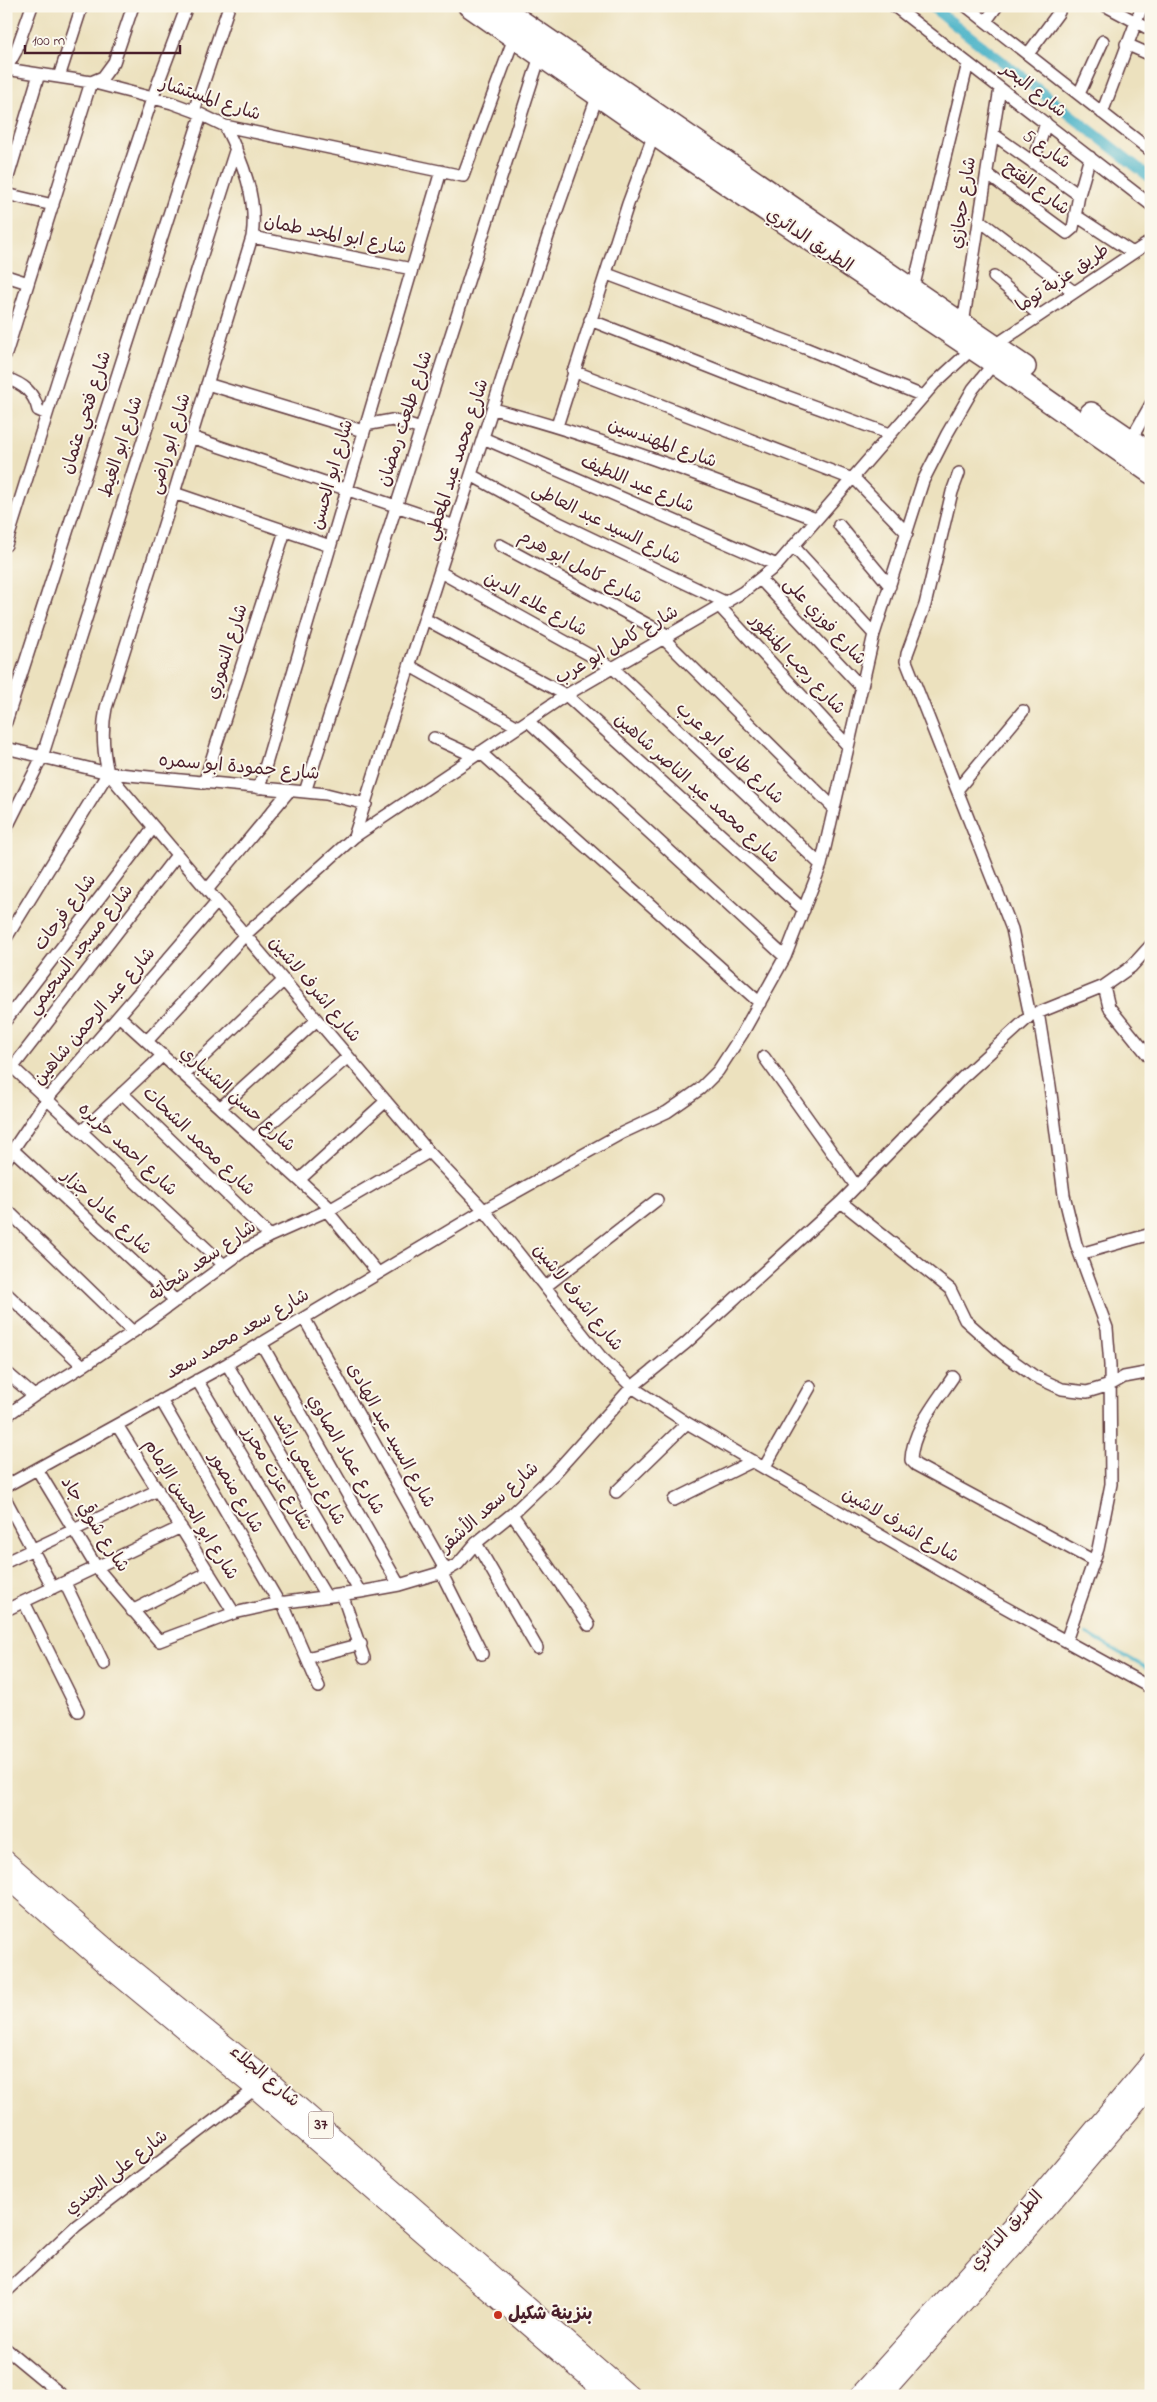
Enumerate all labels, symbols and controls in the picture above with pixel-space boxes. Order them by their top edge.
scale bar [25,22,180,54]
text: 100 m [32,30,65,52]
street label: شارع البحر [993,56,1071,125]
street label: شارع المستشار [154,71,264,129]
street label: شارع 5 [1017,124,1075,176]
street label: شارع حجازي [944,155,984,251]
street label: شارع الفتح [997,155,1075,223]
street label: الطريق الدائري [760,202,858,280]
street label: شارع ابو المجد طمان [261,209,409,263]
street label: طريق عزبة توما [1011,238,1115,320]
street label: شارع فتحي عثمان [55,348,120,478]
street label: شارع طلعت رمضان [372,348,440,490]
street label: شارع محمد عبد المعطي [420,376,497,545]
street label: شارع ابو راضى [143,390,199,498]
street label: شارع ابو الغيط [93,393,151,501]
street label: شارع المهندسين [604,412,720,476]
street label: شارع ابو الحسن [305,417,361,533]
street label: شارع عبد اللطيف [576,449,698,521]
street label: شارع السيد عبد العاطى [527,478,685,572]
street label: شارع كامل ابو هرم [513,524,647,612]
street label: شارع علاء الدين [479,566,591,644]
street label: شارع فوزي على [776,572,872,672]
street label: شارع كامل ابو عرب [550,600,684,692]
street label: شارع النموري [200,601,256,703]
street label: شارع رجب المنظور [742,607,851,721]
street label: شارع طارق ابو عرب [669,697,789,811]
street label: شارع محمد عبد الناصر شاهين [607,707,785,871]
street label: شارع حمودة ابو سمره [157,748,321,788]
street label: شارع فرحات [28,869,104,957]
street label: شارع مسجد السحيمي [22,879,141,1021]
street label: شارع اشرف لاشين [262,931,366,1049]
street label: شارع عبد الرحمن شاهين [27,942,163,1092]
street label: شارع حسن الشنباري [173,1041,301,1159]
street label: شارع محمد الشحات [136,1081,260,1203]
street label: شارع احمد حريره [71,1097,183,1203]
street label: شارع عادل جزار [53,1163,157,1262]
street label: شارع سعد شحاته [144,1215,262,1309]
street label: شارع اشرف لاشين [525,1239,629,1357]
street label: شارع سعد محمد سعد [161,1283,315,1387]
street label: شارع السيد عبد الهادى [339,1359,441,1513]
street label: شارع عماد الصاوي [300,1390,390,1520]
street label: شارع رسمي راشد [264,1407,351,1531]
street label: شارع عزت محرز [234,1420,317,1536]
street label: شارع ابو الحسن الإمام [136,1434,244,1586]
street label: شارع منصور [200,1446,269,1539]
street label: شارع سعد الأشقر [432,1456,545,1561]
street label: شارع شوقي جاد [53,1471,136,1578]
street label: شارع اشرف لاشين [836,1482,964,1570]
street label: شارع الجلاء [223,2040,305,2114]
road number: 37 [308,2112,334,2138]
street label: شارع على الجندي [60,2124,174,2222]
street label: الطريق الدائري [964,2185,1050,2277]
place label: بنزينة شكيل [508,2302,592,2328]
marker: بنزينة شكيل [492,2309,504,2321]

